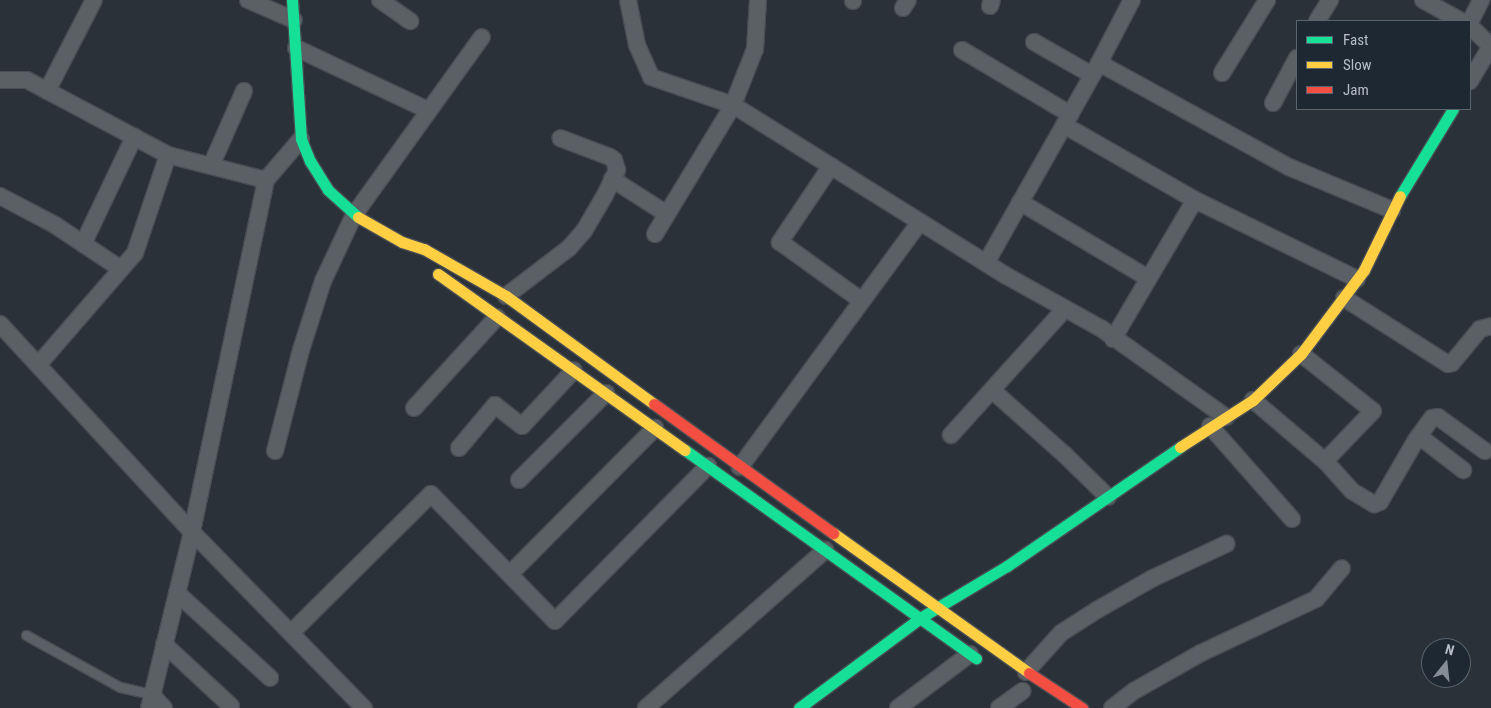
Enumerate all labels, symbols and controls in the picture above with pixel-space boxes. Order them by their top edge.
legend [1296,20,1471,110]
text: Fast [1343,31,1368,49]
text: Slow [1343,56,1372,74]
text: Jam [1343,81,1369,99]
north arrow [1421,638,1471,688]
text: N [1444,641,1456,658]

